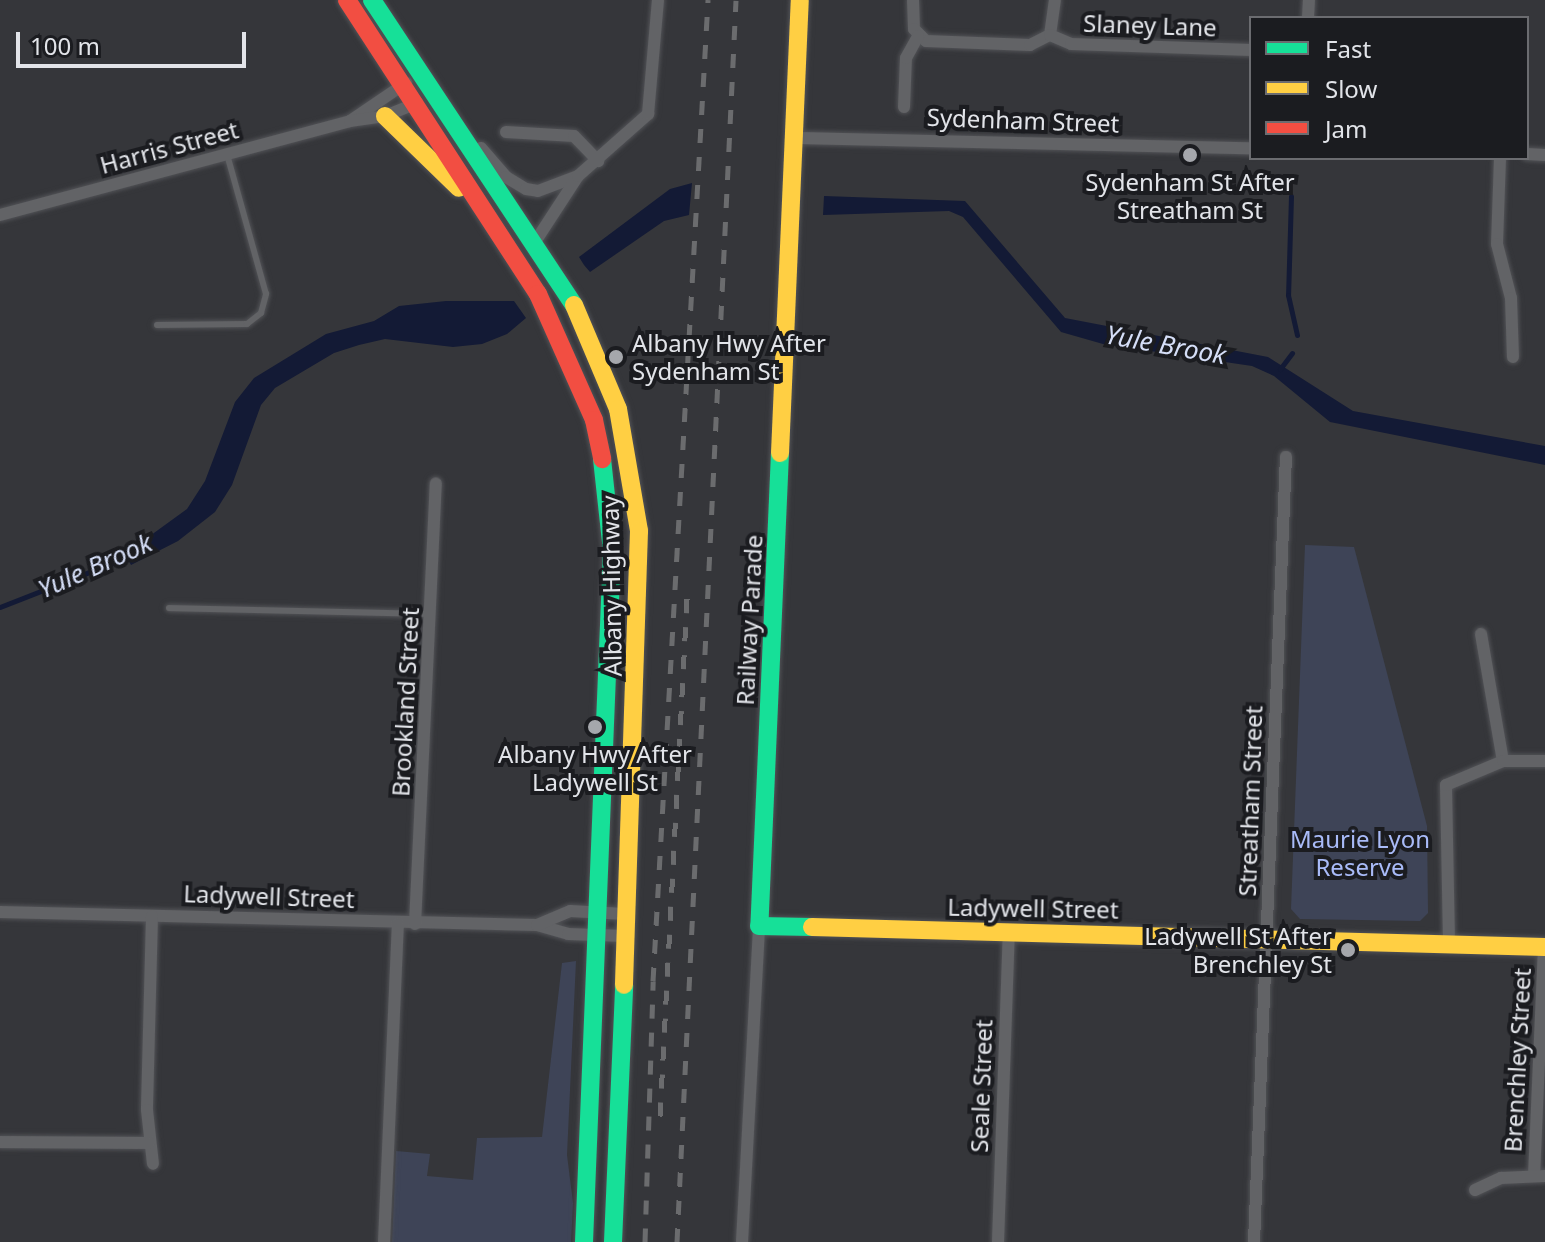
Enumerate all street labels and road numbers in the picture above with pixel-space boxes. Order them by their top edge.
street label: Slaney Lane [1083,8,1217,42]
street label: Sydenham Street [926,102,1120,138]
street label: Harris Street [97,115,241,179]
street label: Albany Highway [595,495,627,677]
street label: Railway Parade [730,534,768,706]
street label: Brookland Street [386,607,424,797]
street label: Streatham Street [1232,705,1268,897]
street label: Ladywell Street [183,879,355,913]
street label: Ladywell Street [947,892,1119,924]
street label: Brenchley Street [1498,967,1536,1153]
street label: Seale Street [964,1019,998,1153]

